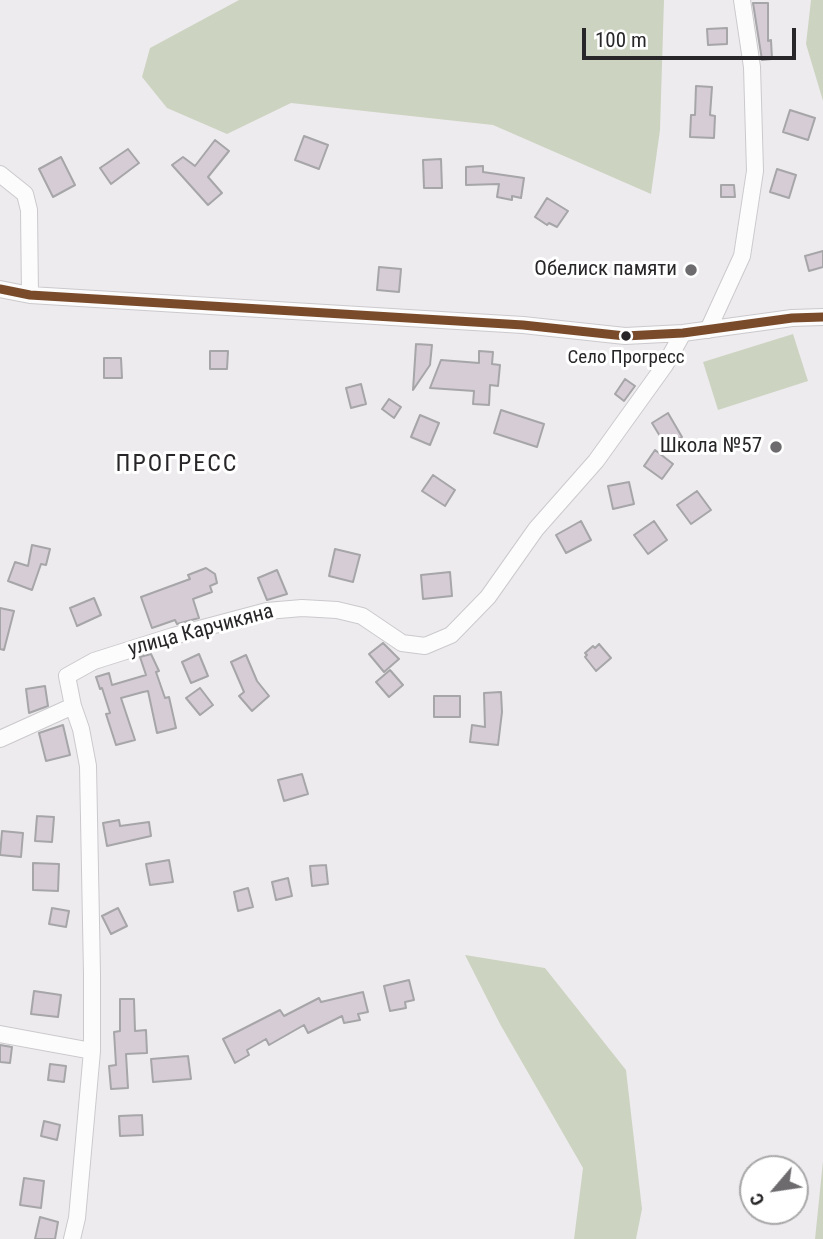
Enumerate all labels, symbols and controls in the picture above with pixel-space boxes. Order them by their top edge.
scale bar [585,14,798,58]
text: 100 m [595,28,647,52]
place label: Обелиск памяти [534,257,677,283]
marker: Обелиск памяти [683,262,699,278]
marker: Село Прогресс [619,329,633,343]
place label: Село Прогресс [568,347,684,369]
place label: Школа №57 [660,434,762,460]
marker: Школа №57 [768,439,784,455]
district label: ПРОГРЕСС [117,451,237,479]
street label: улица Карчикяна [126,599,276,663]
north arrow [739,1155,809,1225]
text: С [744,1189,770,1210]

